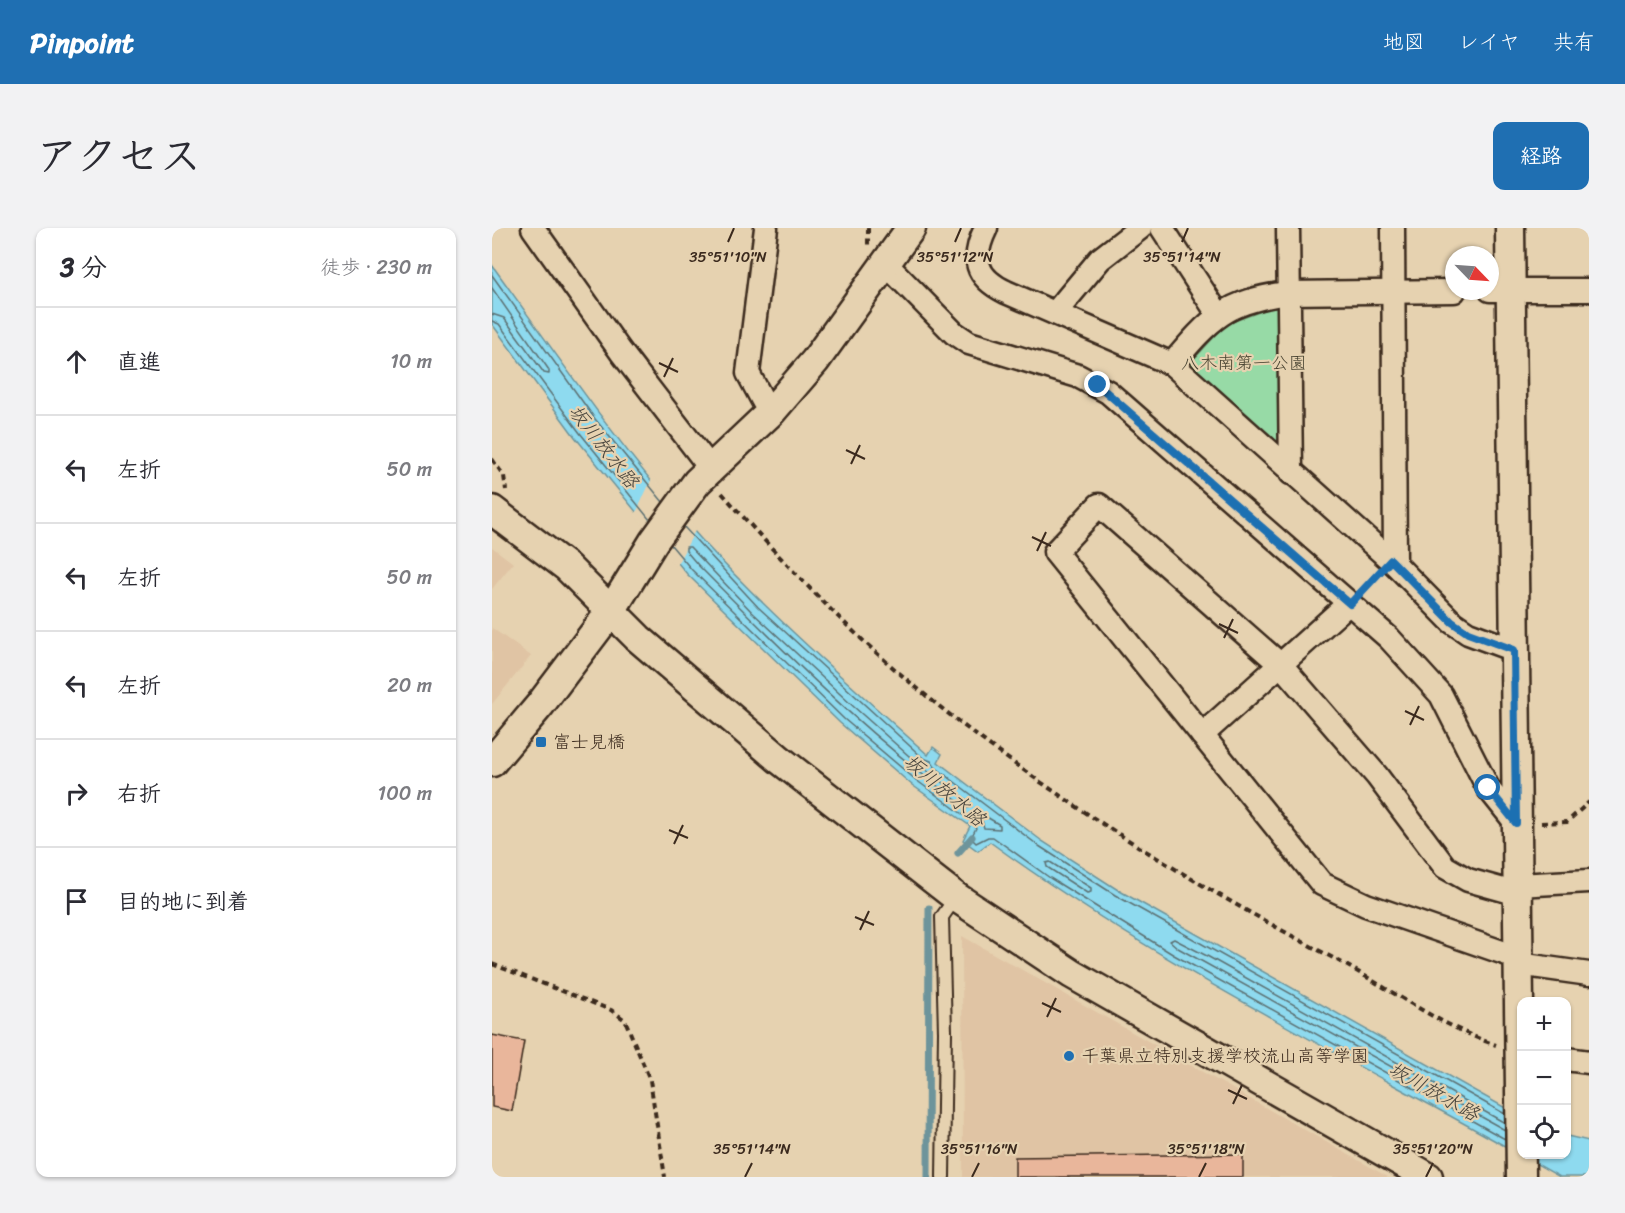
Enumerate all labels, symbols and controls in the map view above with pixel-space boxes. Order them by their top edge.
text: Pinpoint [30,18,134,67]
text: 地図 [1383,23,1425,61]
text: レイヤ [1458,23,1520,61]
text: 共有 [1553,23,1595,61]
text: アクセス [36,119,201,193]
button: 経路 [1493,122,1589,190]
text: 3 分 [60,244,107,290]
text: 35°51'10"N [689,244,767,270]
text: 35°51'12"N [917,244,994,270]
text: 35°51'14"N [1143,244,1221,270]
north arrow [1445,246,1499,300]
text: 徒歩 · 230 m [321,250,432,285]
text: 直進 [117,342,161,381]
text: 10 m [390,344,432,379]
icon: ahead [60,345,93,378]
park label: 八木南第一公園 [1181,347,1307,379]
route end [1084,371,1110,397]
water label: 坂川放水路 [559,396,649,497]
text: 左折 [117,450,161,489]
text: 50 m [387,452,432,487]
icon: left [60,453,93,486]
text: 左折 [117,558,161,597]
text: 50 m [387,560,432,595]
icon: left [60,561,93,594]
text: 左折 [117,666,161,705]
text: 20 m [387,668,432,703]
icon: left [60,669,93,702]
place label: 富士見橋 [553,726,625,758]
marker: 富士見橋 [534,735,548,749]
water label: 坂川放水路 [895,745,995,837]
text: 右折 [117,774,161,813]
route start [1474,774,1500,800]
text: 100 m [378,776,432,811]
icon: right [60,777,93,810]
text: 目的地に到着 [117,882,249,921]
icon: arrive [60,885,93,918]
map controls [1517,997,1571,1159]
button: + [1517,997,1571,1051]
place label: 千葉県立特別支援学校流山高等学園 [1081,1040,1369,1072]
marker: 千葉県立特別支援学校流山高等学園 [1062,1049,1076,1063]
button: − [1517,1051,1571,1105]
water label: 坂川放水路 [1382,1052,1487,1131]
button: locate [1517,1105,1571,1159]
text: 35°51'14"N [713,1136,791,1162]
text: 35°51'16"N [941,1136,1018,1162]
text: 35°51'18"N [1167,1136,1245,1162]
text: 35°51'20"N [1393,1136,1473,1162]

